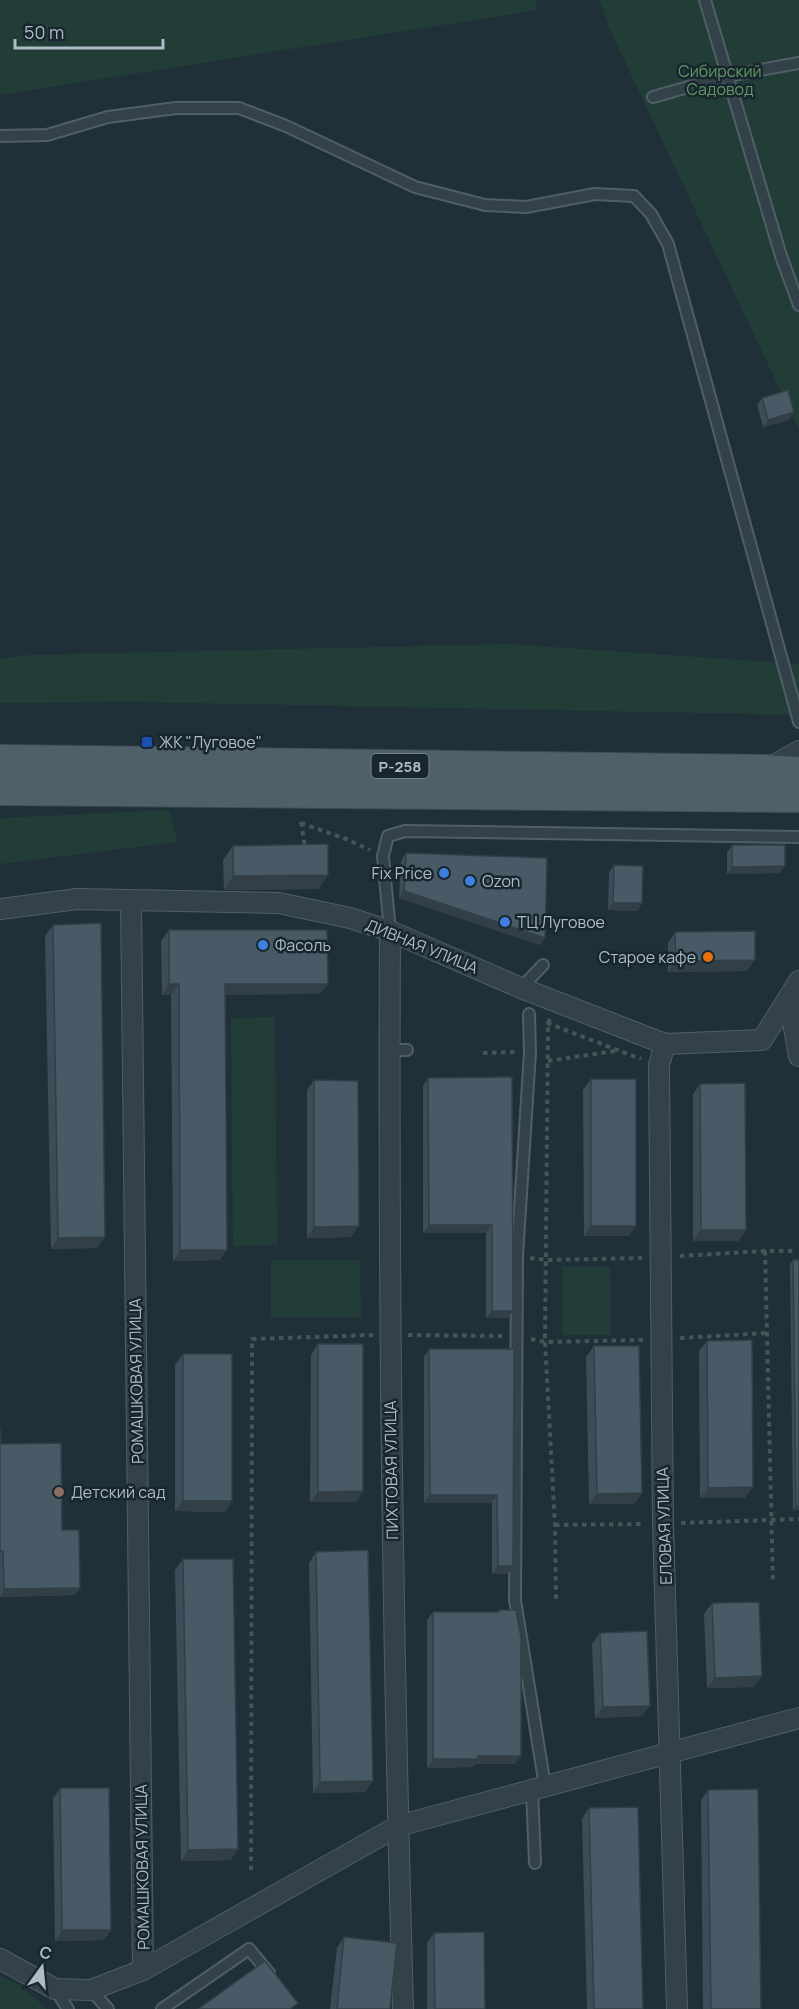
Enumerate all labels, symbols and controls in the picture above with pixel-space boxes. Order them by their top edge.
scale bar [15,12,164,50]
text: 50 m [24,20,64,44]
park label: Сибирский Садовод [678,60,762,100]
place label: ЖК "Луговое" [159,731,262,753]
marker: ЖК "Луговое" [140,735,154,749]
road number: Р-258 [372,754,428,778]
place label: Fix Price [371,862,432,884]
marker: Fix Price [437,866,451,880]
place label: Ozon [482,870,520,892]
marker: Ozon [463,874,477,888]
place label: ТЦ Луговое [517,911,605,933]
street label: ДИВНАЯ УЛИЦА [362,913,482,979]
marker: ТЦ Луговое [498,915,512,929]
place label: Фасоль [275,934,331,956]
marker: Фасоль [256,938,270,952]
place label: Старое кафе [599,946,696,968]
marker: Старое кафе [701,950,715,964]
street label: РОМАШКОВАЯ УЛИЦА [124,1298,148,1464]
street label: ПИХТОВАЯ УЛИЦА [379,1400,403,1540]
street label: ЕЛОВАЯ УЛИЦА [651,1467,677,1585]
place label: Детский сад [71,1481,166,1503]
marker: Детский сад [52,1485,66,1499]
street label: РОМАШКОВАЯ УЛИЦА [130,1784,154,1950]
north arrow [12,1937,72,1997]
text: С [37,1940,55,1965]

